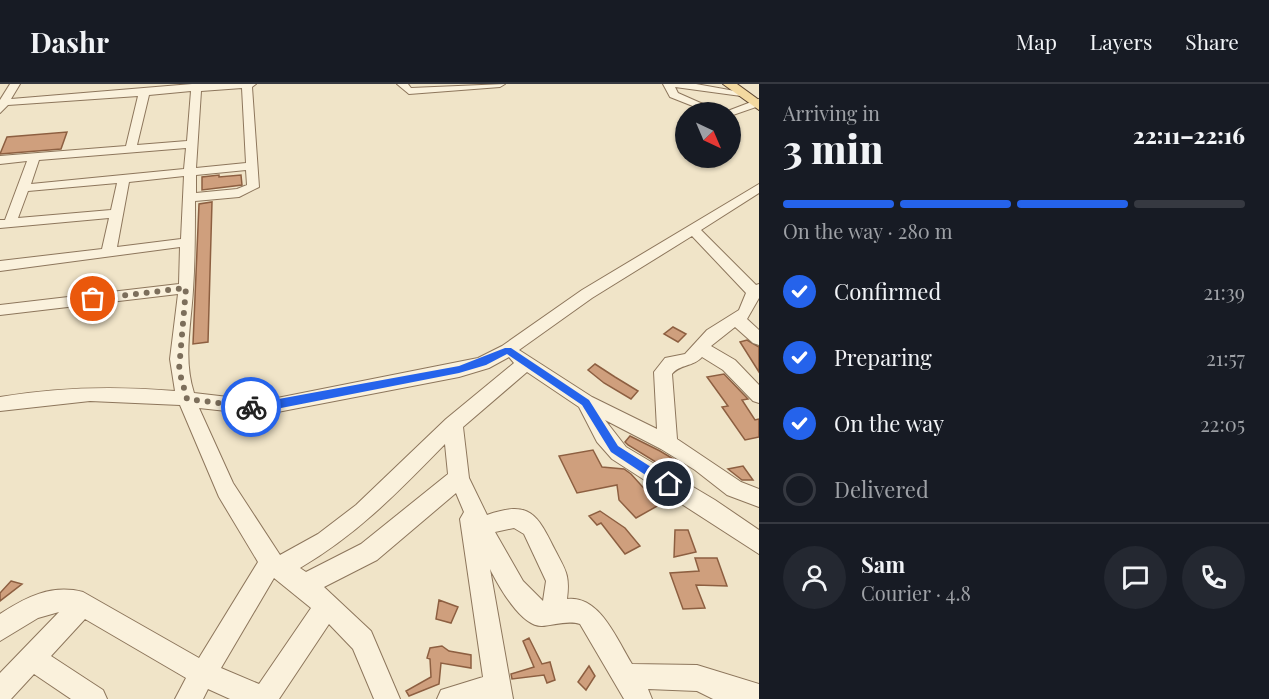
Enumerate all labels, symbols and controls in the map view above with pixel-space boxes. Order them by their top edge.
text: Dashr [30,23,109,60]
text: Map [1016,27,1057,55]
text: Layers [1090,27,1152,55]
text: Share [1185,27,1239,55]
text: Arriving in [783,99,880,126]
north arrow [675,102,741,168]
map controls [675,102,741,168]
text: 22:11–22:16 [1133,120,1245,150]
text: 3 min [783,122,883,174]
text: On the way · 280 m [783,217,953,244]
pin [67,273,118,324]
icon: check [783,275,816,308]
text: Confirmed [834,276,941,306]
text: 21:39 [1204,278,1245,305]
icon: bag [76,282,109,315]
icon: check [783,341,816,374]
text: Preparing [834,342,932,372]
text: 21:57 [1206,344,1245,371]
courier [221,377,281,437]
icon: bike [235,391,268,424]
icon: check [783,407,816,440]
text: On the way [834,408,944,438]
text: 22:05 [1200,410,1245,437]
pin [643,458,694,509]
icon: home [652,467,685,500]
text: Delivered [834,474,929,504]
button: person [783,546,846,609]
button: chat [1104,546,1167,609]
button: phone [1182,546,1245,609]
text: Sam [861,549,905,579]
text: Courier · 4.8 [861,579,971,606]

